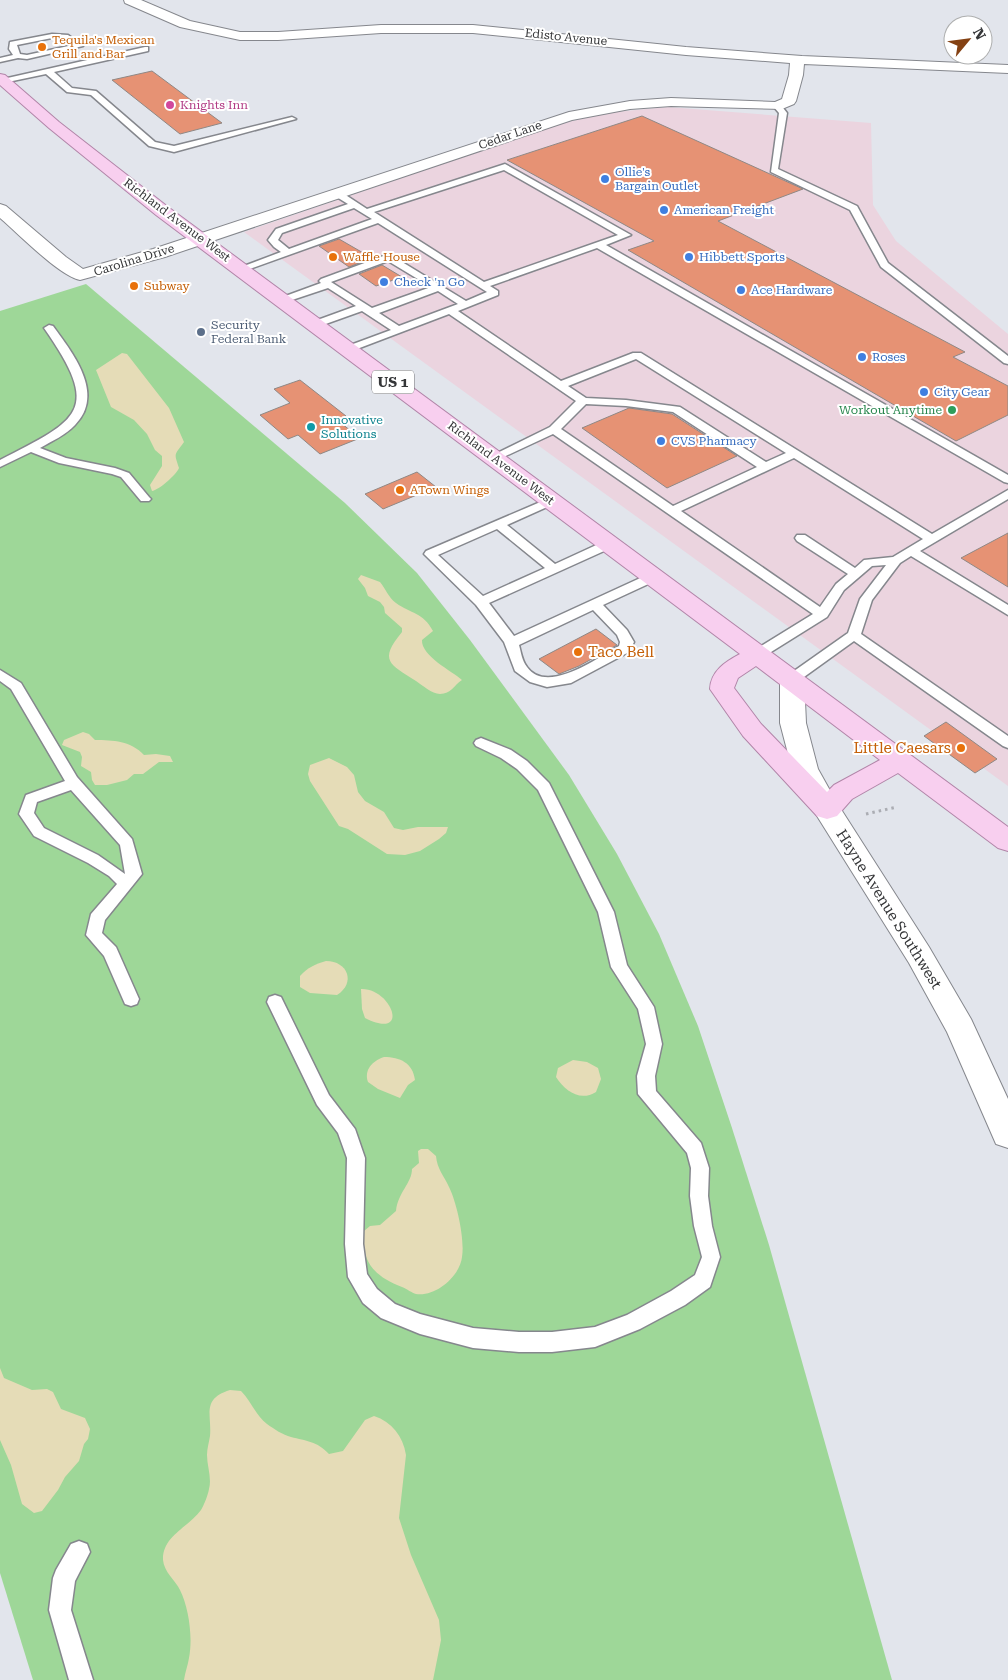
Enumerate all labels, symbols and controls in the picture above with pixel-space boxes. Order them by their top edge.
north arrow [943,15,993,65]
text: N [970,25,989,42]
street label: Edisto Avenue [524,26,608,48]
place label: Tequila's Mexican Grill and Bar [52,33,155,61]
marker: Tequila's Mexican Grill and Bar [36,41,48,53]
place label: Knights Inn [180,98,248,112]
marker: Knights Inn [164,99,176,111]
street label: Cedar Lane [477,118,544,152]
place label: Ollie's Bargain Outlet [615,165,699,193]
marker: Ollie's Bargain Outlet [599,173,611,185]
street label: Richland Avenue West [121,175,233,265]
place label: American Freight [674,203,775,217]
marker: American Freight [658,204,670,216]
street label: Carolina Drive [92,241,176,279]
place label: Waffle House [343,250,420,264]
place label: Hibbett Sports [699,250,785,264]
marker: Waffle House [327,251,339,263]
marker: Hibbett Sports [683,251,695,263]
place label: Check 'n Go [394,275,465,289]
marker: Check 'n Go [378,276,390,288]
place label: Subway [144,279,190,293]
marker: Subway [128,280,140,292]
place label: Ace Hardware [751,283,833,297]
marker: Ace Hardware [735,284,747,296]
place label: Security Federal Bank [211,318,287,346]
marker: Security Federal Bank [195,326,207,338]
place label: Roses [872,350,906,364]
marker: Roses [856,351,868,363]
road number: US 1 [372,371,414,394]
place label: City Gear [934,385,989,399]
marker: City Gear [918,386,930,398]
place label: Workout Anytime [839,403,942,417]
marker: Workout Anytime [946,404,958,416]
place label: Innovative Solutions [321,413,383,441]
street label: Richland Avenue West [445,418,557,508]
marker: Innovative Solutions [305,421,317,433]
place label: CVS Pharmacy [671,434,758,448]
marker: CVS Pharmacy [655,435,667,447]
place label: ATown Wings [410,483,490,497]
marker: ATown Wings [394,484,406,496]
place label: Taco Bell [588,643,654,661]
marker: Taco Bell [572,646,584,658]
place label: Little Caesars [853,739,951,757]
marker: Little Caesars [955,742,967,754]
street label: Hayne Avenue Southwest [832,826,946,992]

